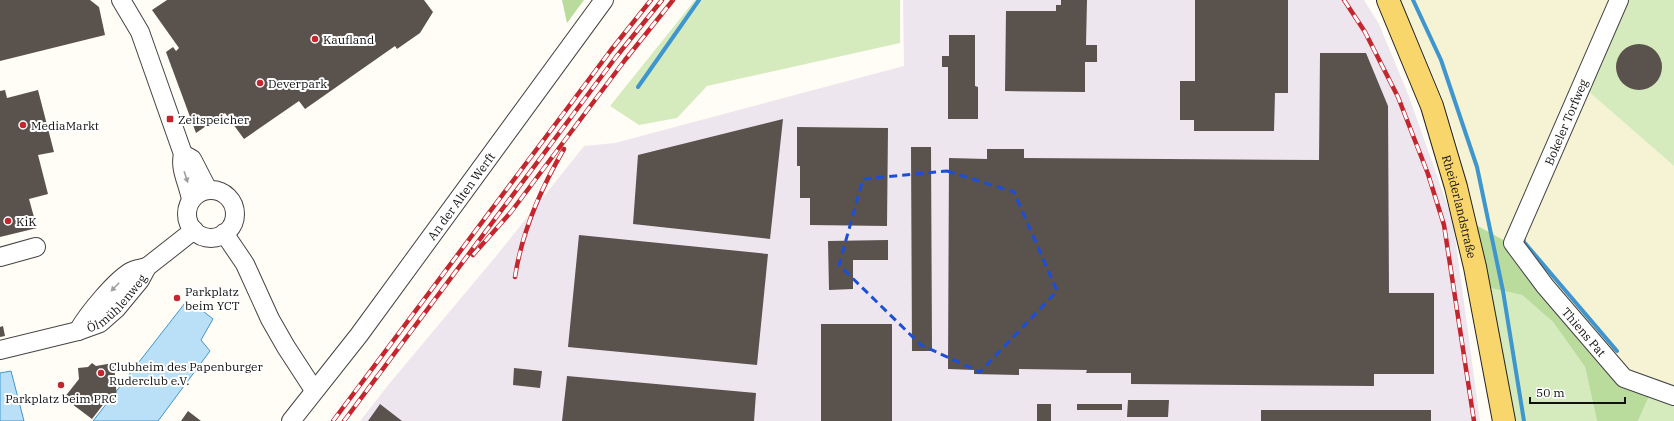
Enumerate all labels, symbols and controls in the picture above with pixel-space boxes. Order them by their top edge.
place label: Kaufland [323,32,374,47]
marker: Kaufland [310,34,320,44]
place label: Deverpark [268,76,327,91]
street label: Bokeler Torfweg [1541,76,1591,167]
marker: Deverpark [255,78,265,88]
place label: Zeitspeicher [178,112,250,127]
marker: Zeitspeicher [165,114,175,124]
place label: MediaMarkt [31,118,99,133]
marker: MediaMarkt [18,120,28,130]
street label: An der Alten Werft [424,149,498,243]
street label: Rheiderlandstraße [1439,153,1480,260]
one-way arrow [183,171,189,183]
place label: KiK [16,214,37,229]
marker: KiK [3,216,13,226]
street label: Ölmühlenweg [84,271,149,335]
one-way arrow [110,282,120,292]
place label: Parkplatz beim YCT [185,284,240,313]
marker: Parkplatz beim YCT [172,293,182,303]
street label: Thiens Pat [1559,304,1609,359]
place label: Clubheim des Papenburger Ruderclub e.V. [109,359,264,388]
marker: Clubheim des Papenburger Ruderclub e.V. [96,368,106,378]
scale bar [1530,379,1625,405]
marker: Parkplatz beim PRC [56,380,66,390]
text: 50 m [1536,385,1565,400]
place label: Parkplatz beim PRC [5,391,117,406]

